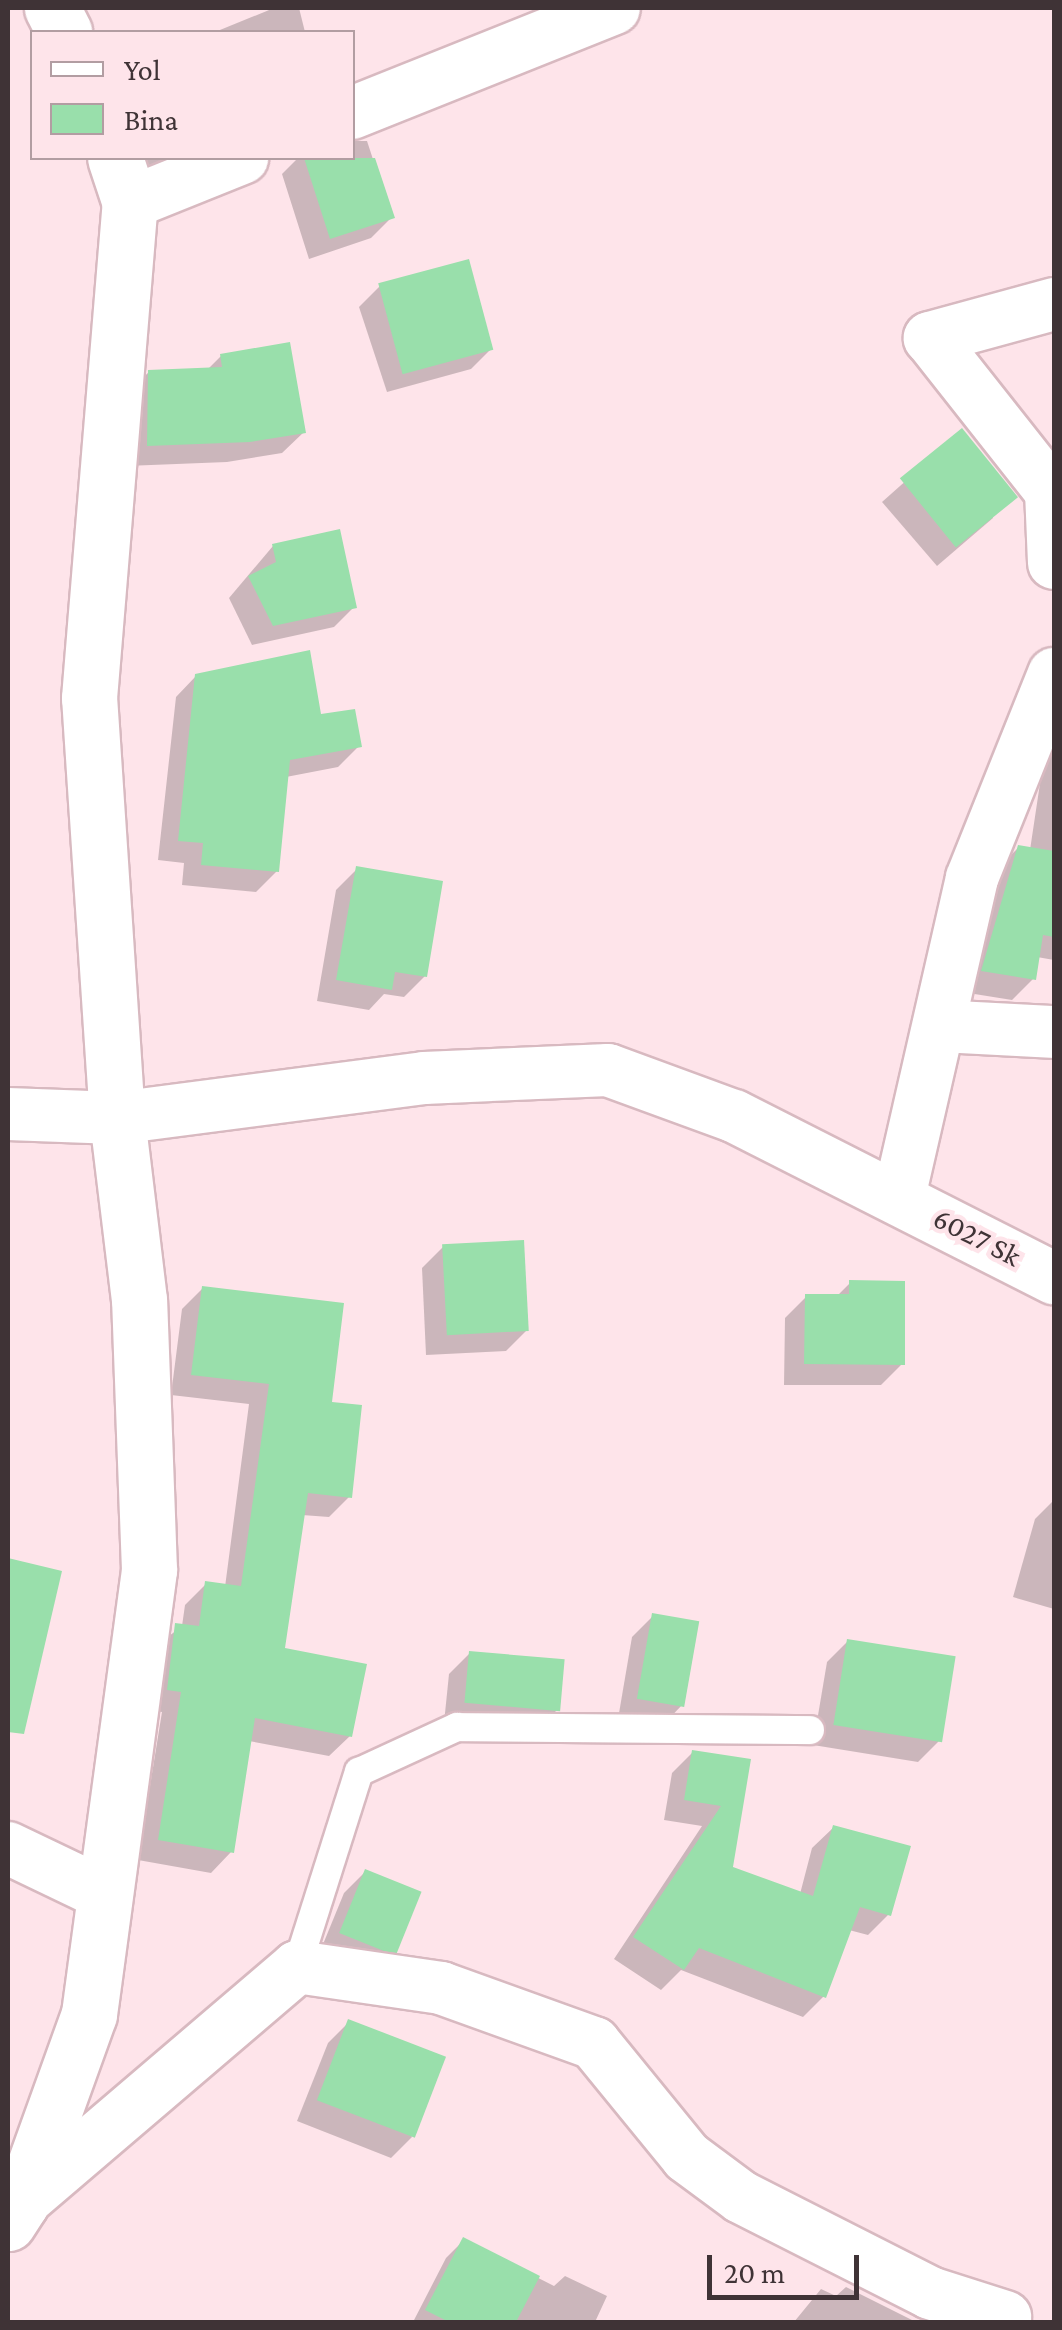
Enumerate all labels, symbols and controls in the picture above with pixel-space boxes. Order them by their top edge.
legend [30,30,355,160]
text: Yol [124,53,161,86]
text: Bina [124,103,178,136]
street label: 6027 Sk [927,1200,1027,1274]
scale bar [712,2235,864,2297]
text: 20 m [724,2256,785,2289]

